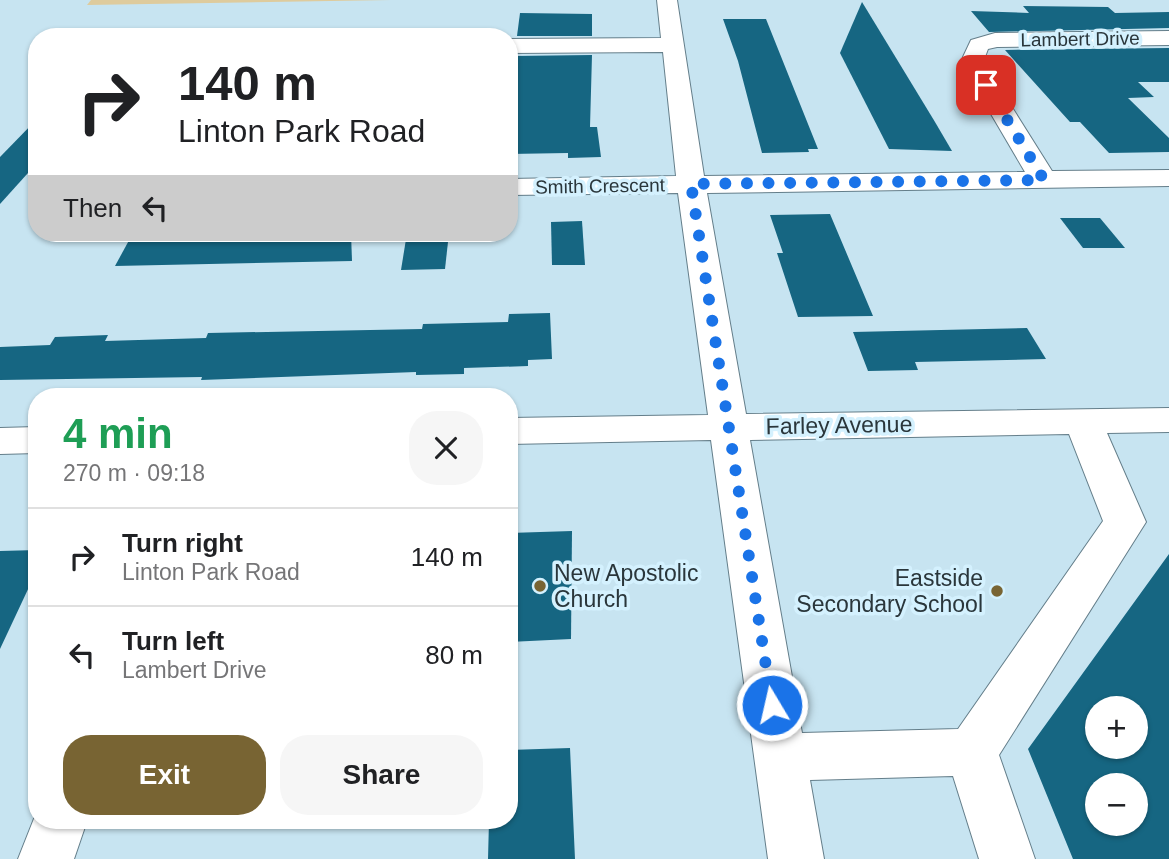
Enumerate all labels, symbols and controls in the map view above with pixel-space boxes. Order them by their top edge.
street label: Lambert Drive [1020,27,1140,51]
pin [956,55,1016,115]
icon: right [63,56,154,147]
text: 140 m [178,56,317,110]
icon: arrive [967,66,1005,104]
text: Linton Park Road [178,113,425,149]
street label: Smith Crescent [535,174,666,198]
icon: left [136,189,174,227]
text: Then [63,193,122,223]
text: 4 min [63,410,173,457]
button: close [409,411,483,485]
street label: Farley Avenue [765,411,913,439]
text: 270 m · 09:18 [63,460,205,486]
text: Turn right [122,528,243,558]
icon: right [63,538,101,576]
text: 140 m [411,542,483,572]
text: Linton Park Road [122,559,300,585]
place label: New Apostolic Church [554,560,698,612]
place label: Eastside Secondary School [796,565,983,617]
marker: New Apostolic Church [532,578,548,594]
marker: Eastside Secondary School [989,583,1005,599]
text: Turn left [122,626,224,656]
icon: left [63,636,101,674]
text: 80 m [425,640,483,670]
text: Lambert Drive [122,657,266,683]
position arrow [735,668,809,742]
map controls [1085,696,1148,836]
button: + [1085,696,1148,759]
button: Exit [63,735,266,815]
button: Share [280,735,483,815]
button: − [1085,773,1148,836]

